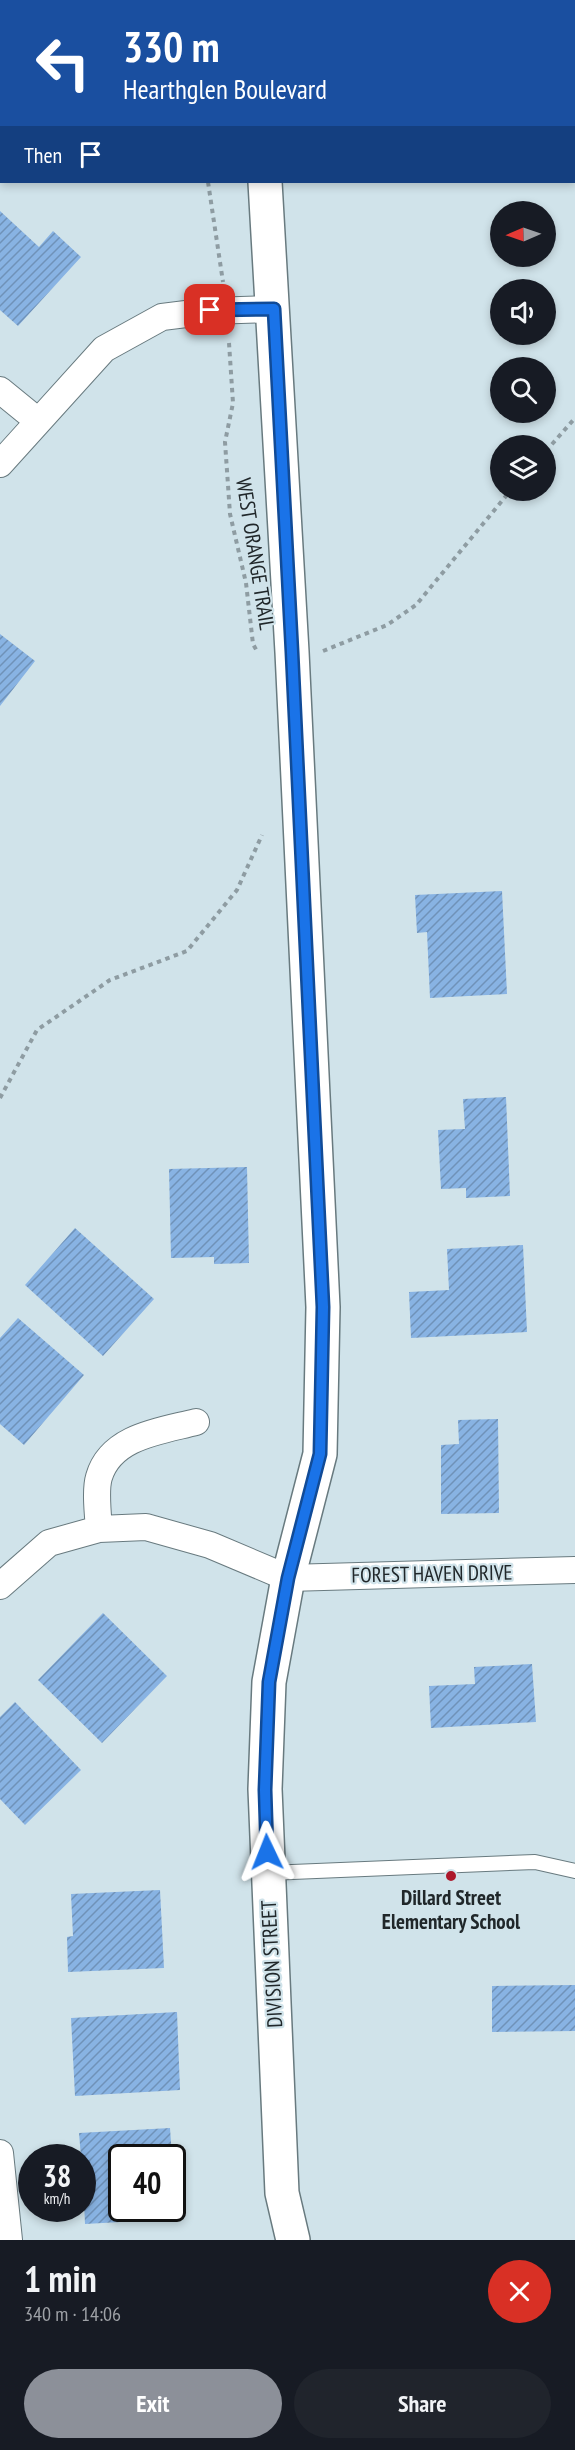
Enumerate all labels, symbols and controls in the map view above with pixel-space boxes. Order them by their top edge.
text: 330 m [123,19,220,74]
icon: left [24,24,102,102]
text: Hearthglen Boulevard [123,72,327,106]
icon: arrive [74,138,107,171]
text: Then [24,141,62,169]
north arrow [490,201,556,267]
map controls [490,201,556,501]
button: sound [490,279,556,345]
pin [184,284,235,335]
icon: arrive [193,293,226,326]
button: search [490,357,556,423]
button: layers [490,435,556,501]
street label: WEST ORANGE TRAIL [230,476,281,632]
street label: FOREST HAVEN DRIVE [351,1559,513,1588]
position arrow [235,1820,299,1884]
marker: Dillard Street Elementary School [444,1869,458,1883]
place label: Dillard Street Elementary School [382,1884,521,1935]
street label: DIVISION STREET [255,1899,288,2028]
speed limit sign: 40 [108,2144,186,2222]
text: 38 [43,2156,71,2195]
text: km/h [44,2189,70,2208]
text: 1 min [24,2255,97,2302]
button: close [488,2260,551,2323]
text: 340 m · 14:06 [24,2301,121,2327]
button: Exit [24,2369,282,2438]
button: Share [294,2369,551,2438]

